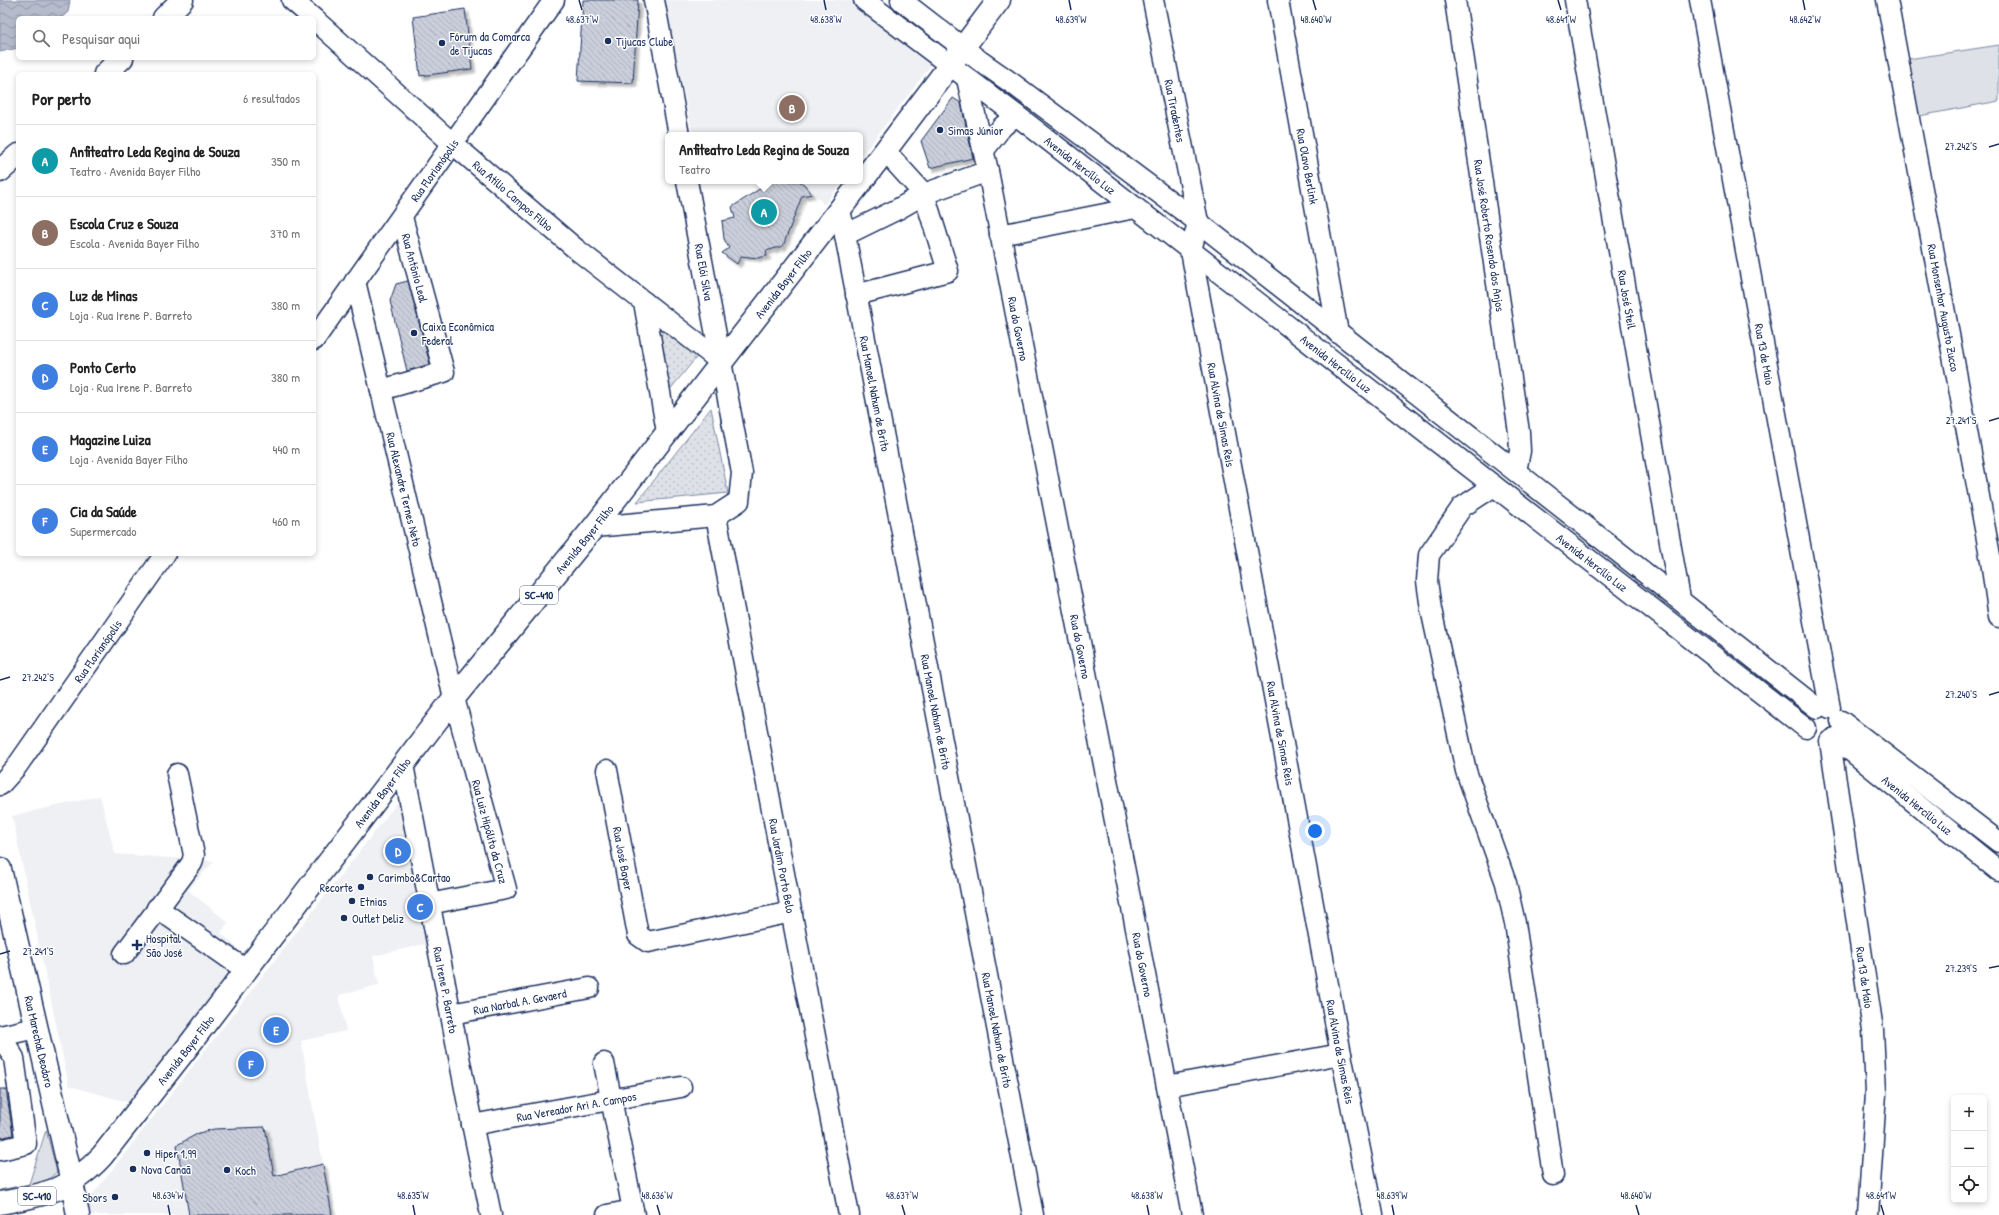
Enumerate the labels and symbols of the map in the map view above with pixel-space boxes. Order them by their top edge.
text: 48.637°W [566,13,599,26]
text: 48.638°W [810,13,843,26]
text: 48.639°W [1056,13,1087,26]
text: 48.640°W [1301,13,1332,26]
text: 48.641°W [1546,13,1577,26]
text: 48.642°W [1789,13,1821,26]
place label: Fórum da Comarca de Tijucas [449,28,530,59]
place label: Tijucas Clube [616,33,673,50]
marker: Tijucas Clube [603,36,613,46]
marker: Fórum da Comarca de Tijucas [437,38,447,48]
street label: Rua Tiradentes [1161,78,1190,144]
pin: B [779,93,805,123]
place label: Simas Júnior [948,122,1004,139]
marker: Simas Júnior [935,125,945,135]
street label: Rua Olavo Berlink [1293,127,1323,206]
street label: Avenida Hercílio Luz [1041,132,1120,198]
street label: Rua Florianópolis [406,135,462,205]
text: 27.242°S [1945,140,1977,153]
street label: Rua Atílio Campos Filho [469,156,557,235]
street label: Rua José Roberto Rosendo dos Anjos [1470,158,1510,313]
pin: A [751,197,777,227]
street label: Rua Antônio Leal [398,232,433,305]
street label: Rua Elói Silva [691,242,717,302]
street label: Rua Monsenhor Augusto Zucco [1924,243,1964,373]
street label: Avenida Bayer Filho [750,245,815,322]
street label: Rua José Steil [1614,269,1641,331]
street label: Rua do Governo [1004,295,1033,362]
place label: Caixa Econômica Federal [421,318,494,349]
street label: Rua 13 de Maio [1751,322,1779,386]
marker: Caixa Econômica Federal [409,328,419,338]
street label: Avenida Hercílio Luz [1297,330,1376,397]
street label: Rua Manoel Nahum de Brito [856,334,895,453]
street label: Rua Alvina de Simas Reis [1204,361,1240,469]
text: 27.241°S [1946,414,1977,427]
street label: Rua Alexandre Ternes Neto [383,430,426,548]
street label: Avenida Bayer Filho [551,501,617,577]
street label: Avenida Hercílio Luz [1553,529,1631,595]
road number: SC-410 [520,586,558,604]
street label: Rua do Governo [1066,613,1096,680]
street label: Rua Florianópolis [70,616,126,686]
street label: Rua Manoel Nahum de Brito [917,653,956,771]
text: 27.242°S [22,671,54,684]
street label: Rua Alvina de Simas Reis [1263,680,1299,787]
text: 27.240°S [1945,688,1977,701]
street label: Avenida Bayer Filho [350,754,414,831]
street label: Avenida Hercílio Luz [1879,771,1956,838]
street label: Rua Luiz Hipólito da Cruz [468,778,513,885]
street label: Rua Jardim Porto Belo [765,817,800,915]
your location [1305,821,1325,841]
street label: Rua José Bayer [609,825,638,892]
pin: D [385,836,411,866]
place label: Carimbo&Cartao [378,869,451,886]
marker: Carimbo&Cartao [365,872,375,882]
place label: Recorte [320,879,353,896]
marker: Recorte [356,882,366,892]
pin: C [407,892,433,922]
place label: Etnias [360,893,387,910]
marker: Etnias [347,896,357,906]
place label: Outlet Deliz [352,910,404,927]
marker: Outlet Deliz [339,913,349,923]
place label: Hospital São José [146,930,183,961]
street label: Rua do Governo [1128,931,1158,998]
marker: Hospital São José [131,939,143,951]
text: 27.241°S [23,945,54,958]
street label: Rua Irene P. Barreto [430,945,463,1035]
street label: Rua 13 de Maio [1852,946,1878,1009]
text: 27.239°S [1945,962,1977,975]
street label: Rua Manoel Nahum de Brito [978,971,1017,1089]
street label: Rua Narbal A. Gevaerd [472,984,568,1018]
street label: Rua Marechal Deodoro [21,994,59,1089]
street label: Rua Alvina de Simas Reis [1323,998,1359,1106]
street label: Avenida Bayer Filho [153,1011,218,1088]
pin: E [263,1015,289,1045]
pin: F [238,1049,264,1079]
street label: Rua Vereador Ari A. Campos [515,1087,638,1125]
place label: Hiper 1,99 [155,1145,197,1162]
marker: Hiper 1,99 [142,1148,152,1158]
place label: Nova Canaã [141,1161,191,1178]
place label: Koch [235,1162,256,1179]
marker: Nova Canaã [128,1164,138,1174]
marker: Koch [222,1165,232,1175]
road number: SC-410 [18,1187,56,1205]
place label: Sbors [82,1189,107,1206]
text: 48.634°W [153,1189,184,1202]
text: 48.635°W [397,1189,430,1202]
text: 48.636°W [641,1189,673,1202]
text: 48.637°W [886,1189,919,1202]
text: 48.638°W [1131,1189,1164,1202]
text: 48.639°W [1377,1189,1408,1202]
text: 48.640°W [1621,1189,1652,1202]
text: 48.641°W [1866,1189,1897,1202]
marker: Sbors [110,1192,120,1202]

